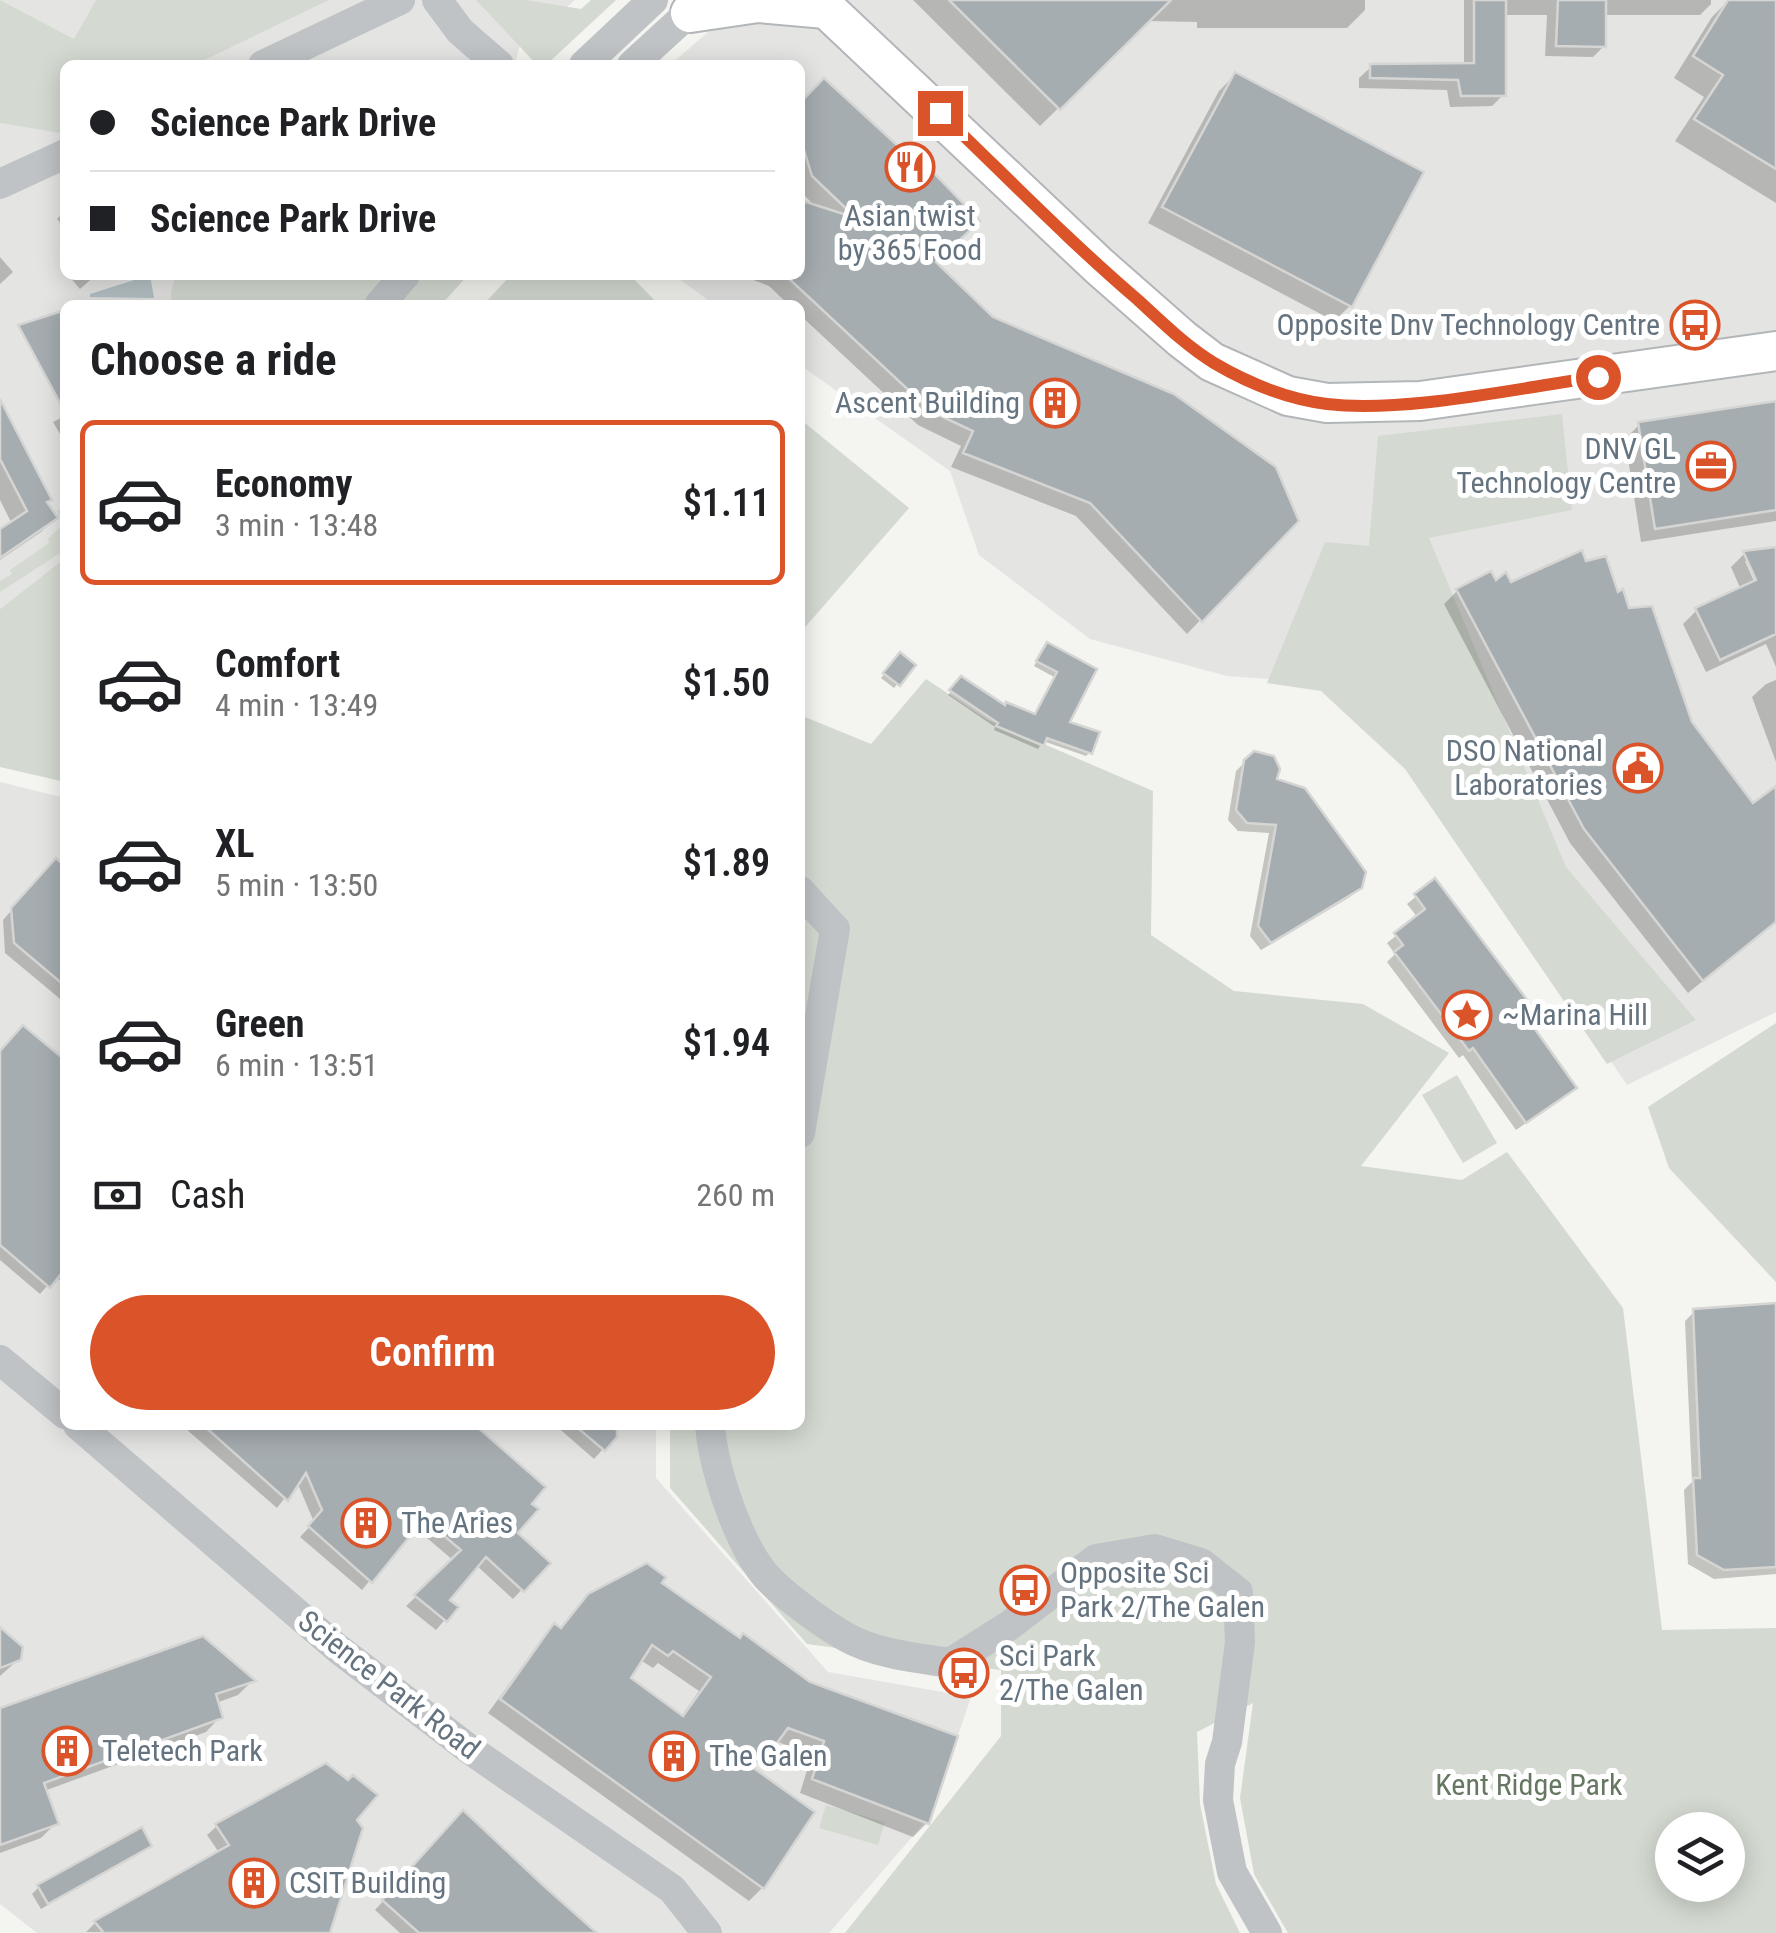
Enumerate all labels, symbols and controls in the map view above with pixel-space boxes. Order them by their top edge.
route end [918,91,963,136]
text: Science Park Drive [150,101,436,145]
restaurant icon: Asian twist by 365 Food [884,141,936,193]
text: Science Park Drive [150,197,436,241]
place label: Asian twist by 365 Food [838,198,982,267]
bus stop icon: Opposite Dnv Technology Centre [1669,299,1721,351]
place label: Opposite Dnv Technology Centre [1276,307,1660,342]
text: Choose a ride [90,333,337,386]
route start [1576,355,1621,400]
building icon: Ascent Building [1029,377,1081,429]
place label: Ascent Building [835,385,1020,420]
place label: DNV GL Technology Centre [1456,431,1676,500]
office icon: DNV GL Technology Centre [1685,440,1737,492]
icon: car [95,458,185,548]
text: Economy [215,462,352,506]
text: $1.11 [683,481,770,525]
text: 3 min · 13:48 [215,506,378,544]
icon: car [95,638,185,728]
text: Comfort [215,642,340,686]
text: $1.50 [683,661,770,705]
text: 4 min · 13:49 [215,686,378,724]
place label: DSO National Laboratories [1446,733,1603,802]
public building icon: DSO National Laboratories [1612,742,1664,794]
icon: car [95,818,185,908]
text: XL [215,822,254,866]
text: $1.89 [683,841,770,885]
text: 5 min · 13:50 [215,866,378,904]
place icon: ~Marina Hill [1441,989,1493,1041]
place label: ~Marina Hill [1502,997,1648,1032]
icon: car [95,998,185,1088]
text: Green [215,1002,305,1046]
text: $1.94 [683,1021,770,1065]
text: 6 min · 13:51 [215,1046,378,1084]
icon: cash [90,1168,145,1223]
text: Cash [170,1173,245,1217]
text: 260 m [696,1176,775,1214]
button: Confirm [90,1295,775,1410]
building icon: The Aries [340,1497,392,1549]
place label: The Aries [401,1505,513,1540]
place label: Opposite Sci Park 2/The Galen [1060,1555,1265,1624]
bus stop icon: Opposite Sci Park 2/The Galen [999,1564,1051,1616]
street label: Science Park Road [292,1603,487,1766]
place label: Sci Park 2/The Galen [999,1638,1144,1707]
bus stop icon: Sci Park 2/The Galen [938,1647,990,1699]
building icon: Teletech Park [41,1725,93,1777]
building icon: The Galen [648,1730,700,1782]
place label: Teletech Park [102,1733,263,1768]
place label: The Galen [709,1738,828,1773]
park label: Kent Ridge Park [1435,1767,1623,1802]
map controls [1655,1812,1745,1902]
button: layers [1655,1812,1745,1902]
building icon: CSIT Building [228,1857,280,1909]
place label: CSIT Building [289,1865,446,1900]

